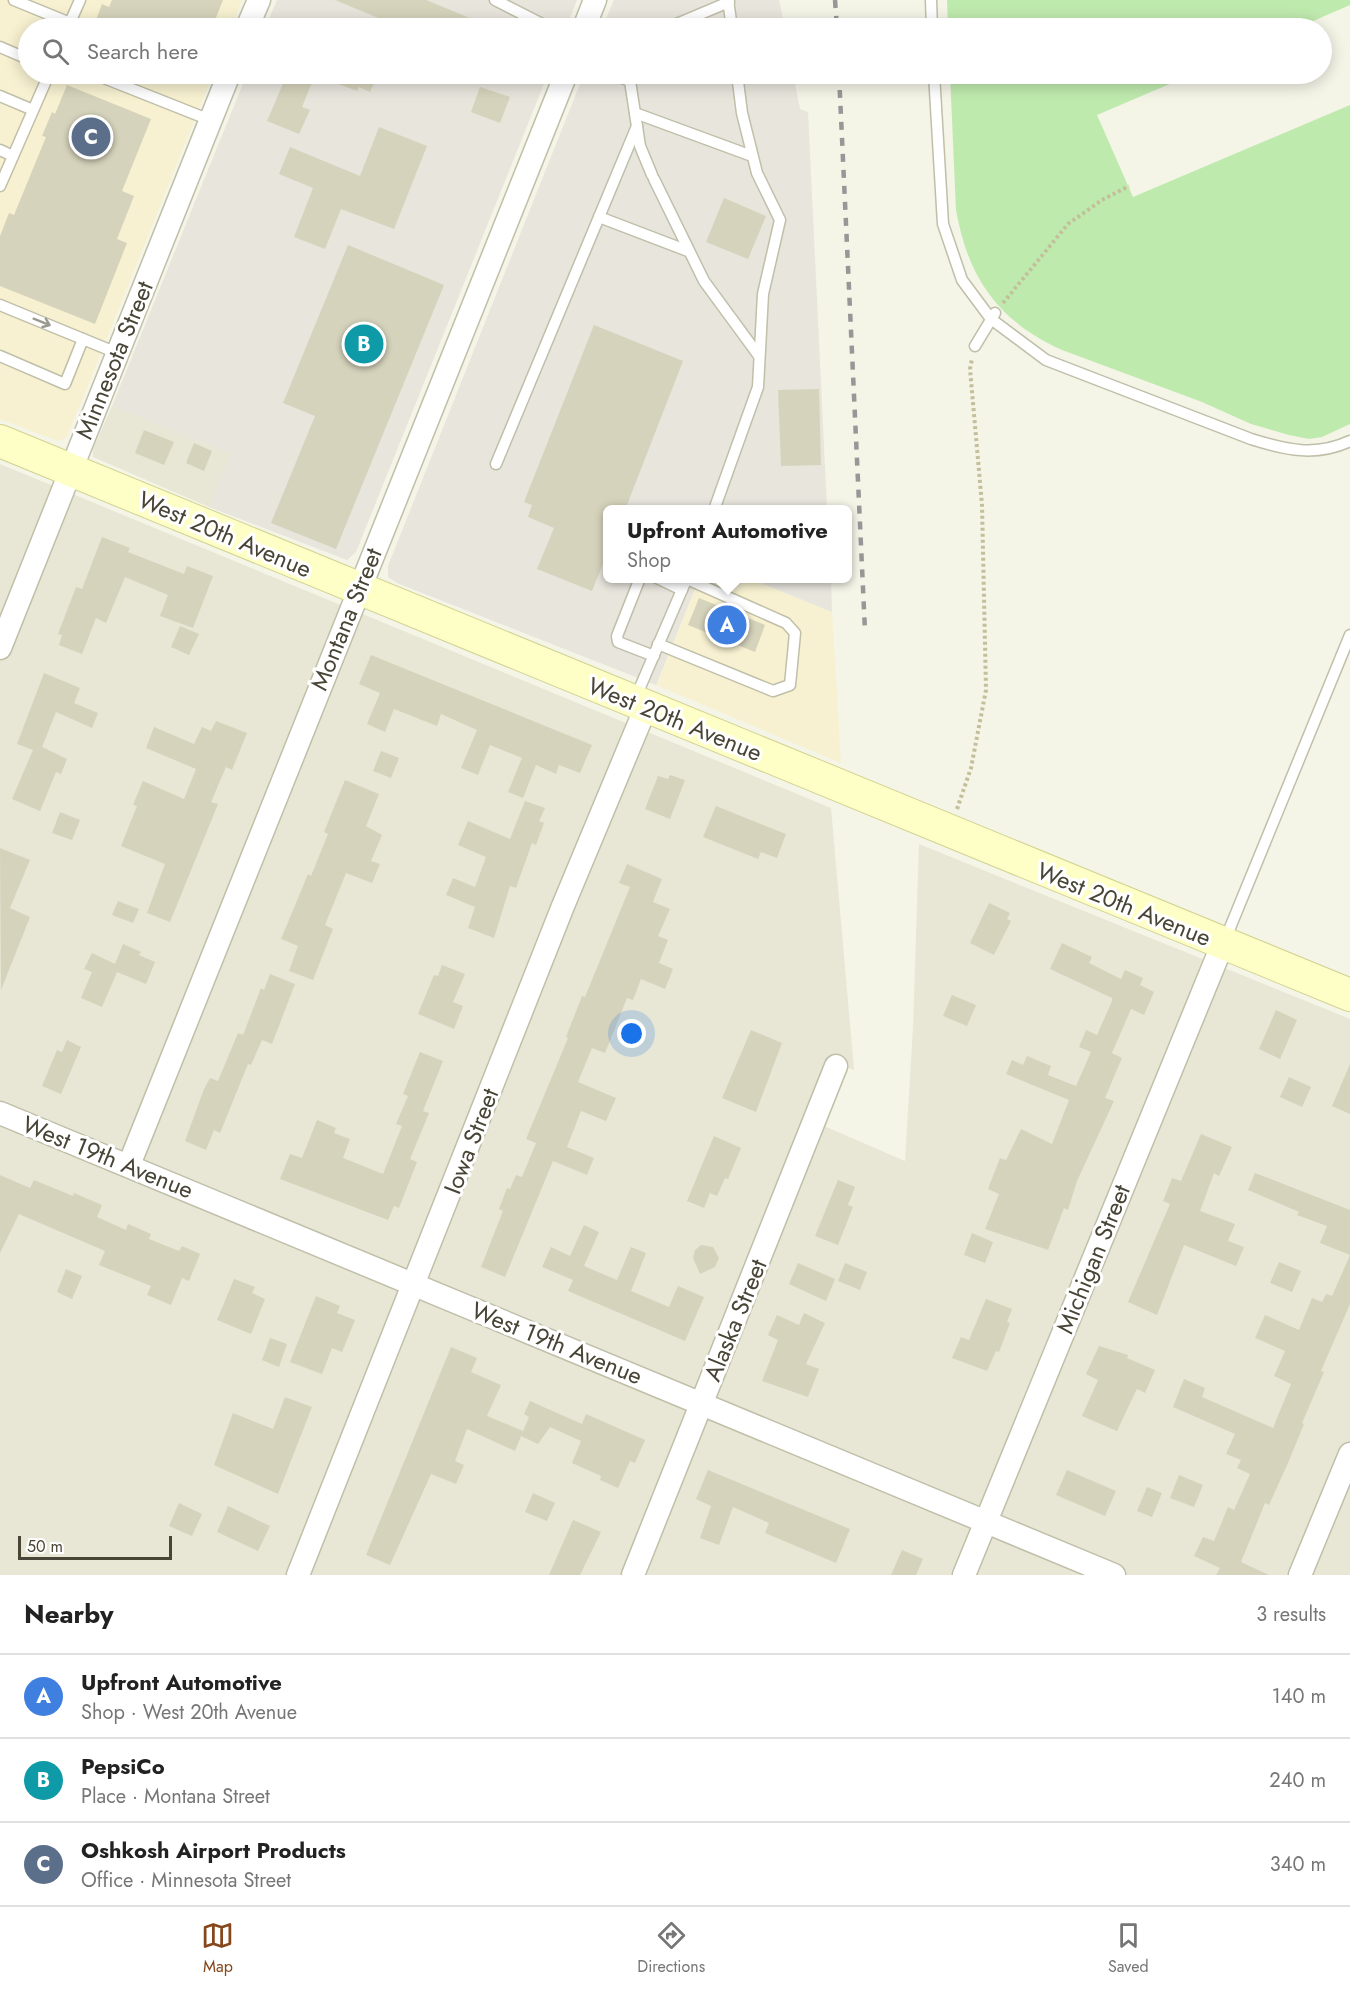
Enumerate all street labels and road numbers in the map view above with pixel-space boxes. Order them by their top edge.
street label: Minnesota Street [66,275,162,444]
street label: West 20th Avenue [133,482,317,586]
street label: Montana Street [301,542,391,696]
street label: West 20th Avenue [583,668,767,770]
street label: West 20th Avenue [1032,853,1216,955]
street label: Iowa Street [435,1083,507,1199]
street label: West 19th Avenue [17,1107,199,1207]
street label: Michigan Street [1047,1179,1139,1339]
street label: Alaska Street [695,1253,776,1386]
street label: West 19th Avenue [466,1293,648,1393]

